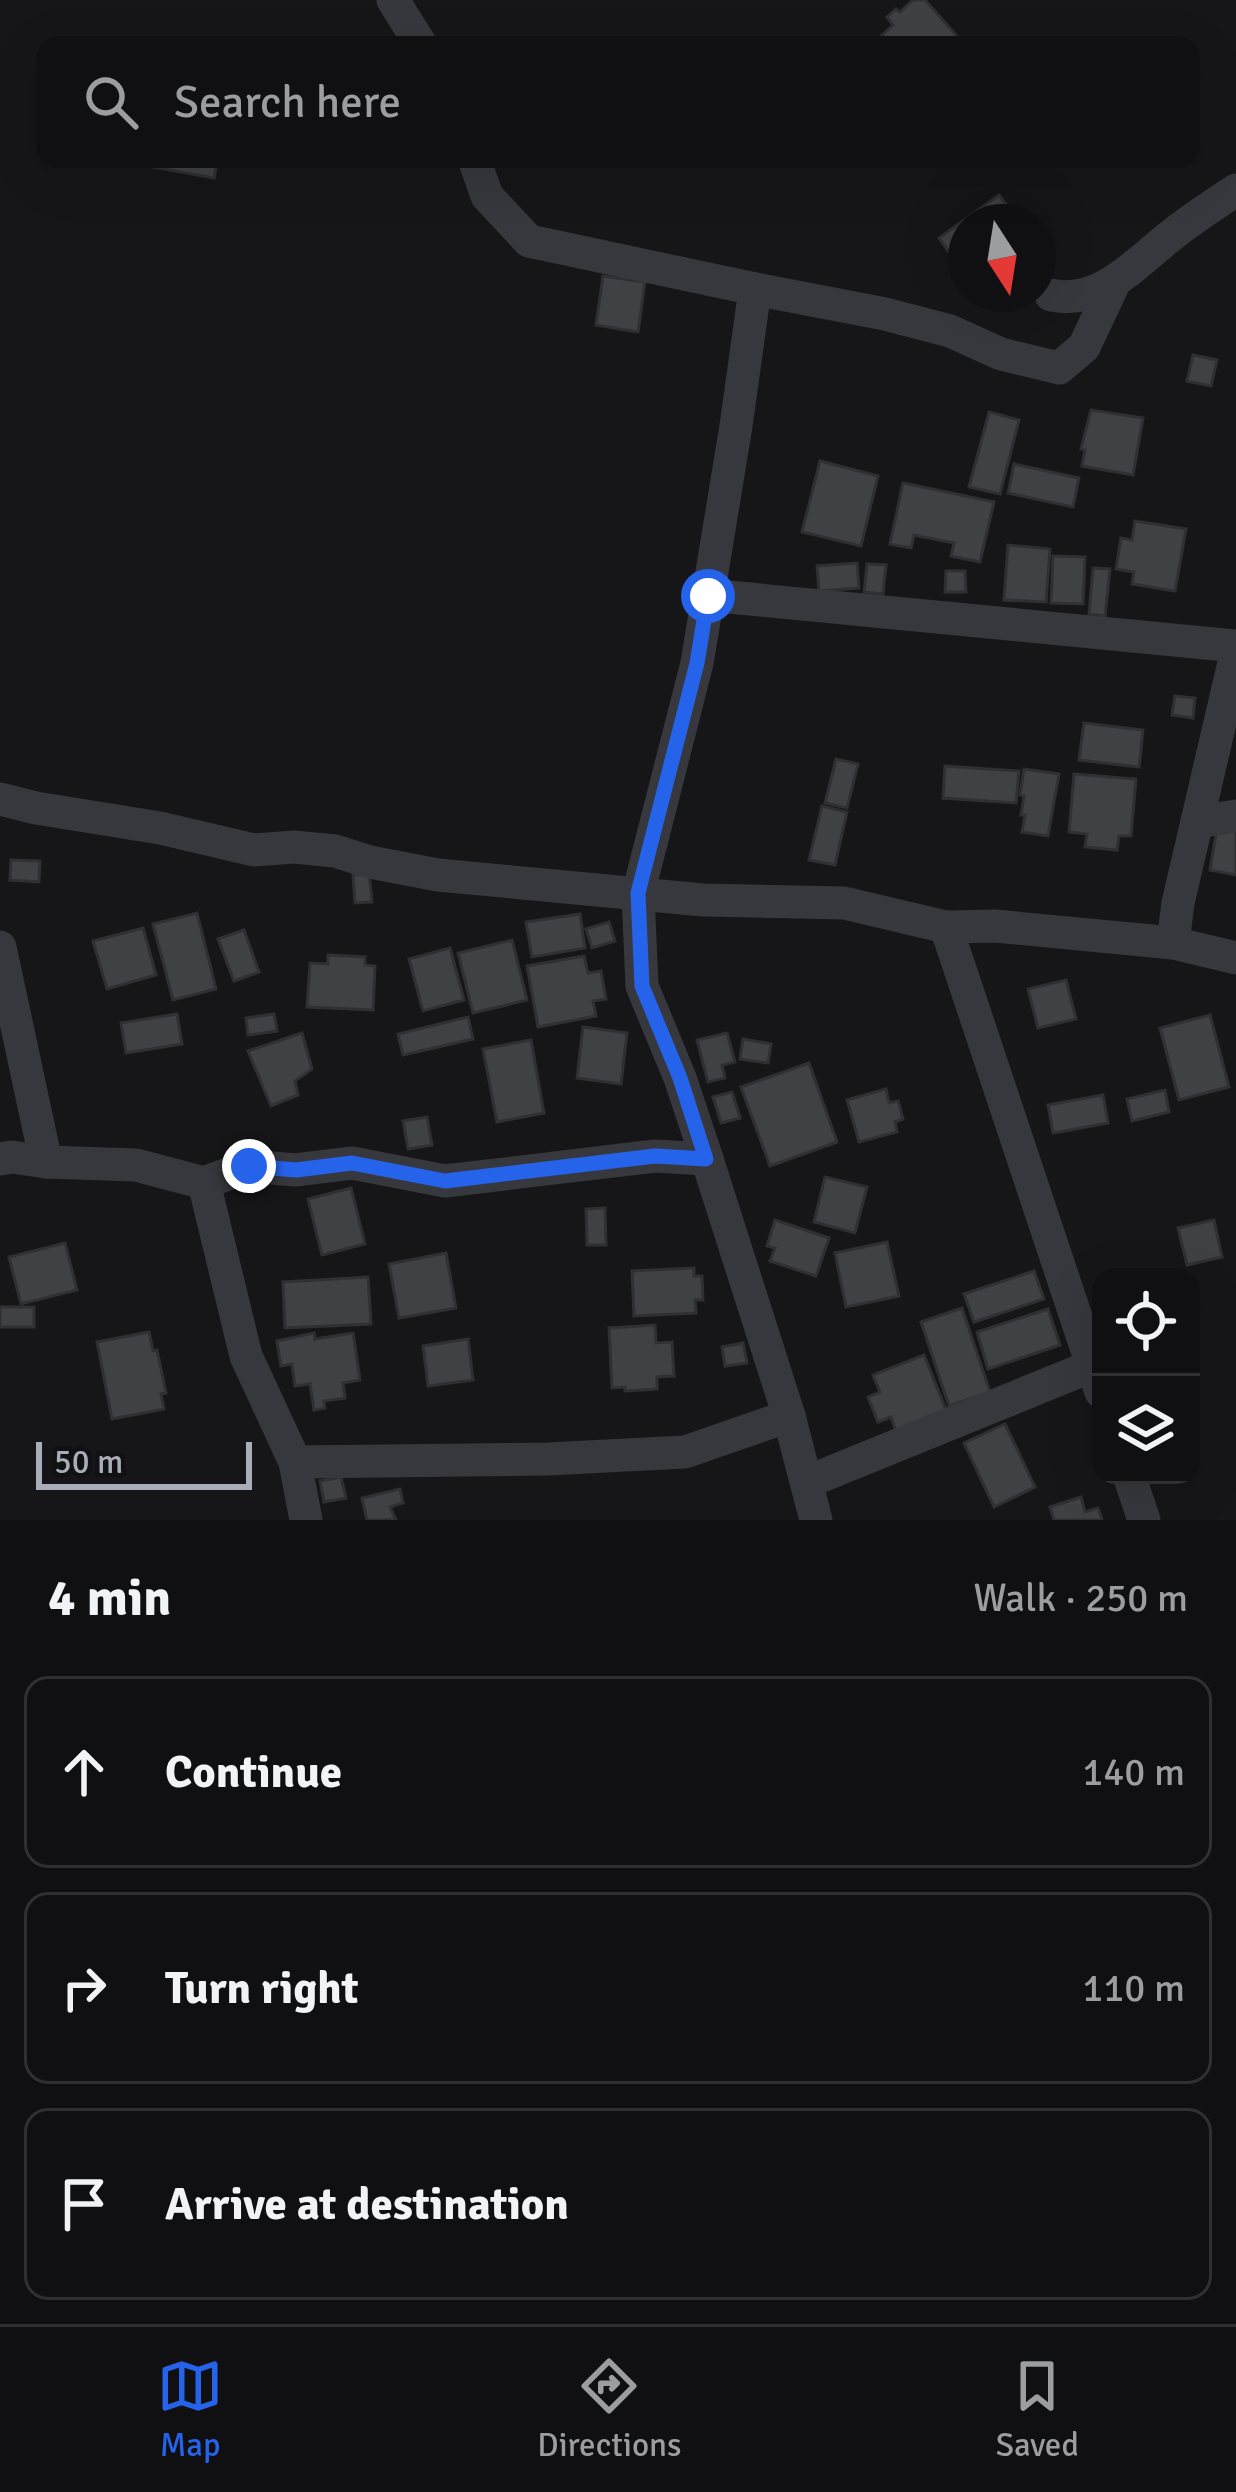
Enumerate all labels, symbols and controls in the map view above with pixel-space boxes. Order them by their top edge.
search box [36,36,1200,168]
icon: search [78,69,144,135]
text: Search here [174,75,401,130]
north arrow [948,204,1056,312]
route start [681,569,735,623]
route end [222,1139,276,1193]
map controls [1092,1268,1200,1484]
button: locate [1092,1268,1200,1376]
button: layers [1092,1376,1200,1484]
scale bar [36,1436,252,1489]
text: 50 m [54,1442,123,1483]
text: 4 min [48,1567,171,1630]
text: Walk · 250 m [974,1574,1188,1622]
icon: ahead [51,1739,117,1805]
text: Continue [165,1745,342,1800]
text: 140 m [1082,1748,1185,1796]
icon: right [51,1955,117,2021]
text: Turn right [165,1961,359,2016]
text: 110 m [1082,1964,1185,2012]
icon: arrive [51,2171,117,2237]
text: Arrive at destination [165,2177,569,2232]
tab: Map [157,2353,223,2466]
tab: Directions [537,2353,682,2466]
tab: Saved [996,2353,1079,2466]

